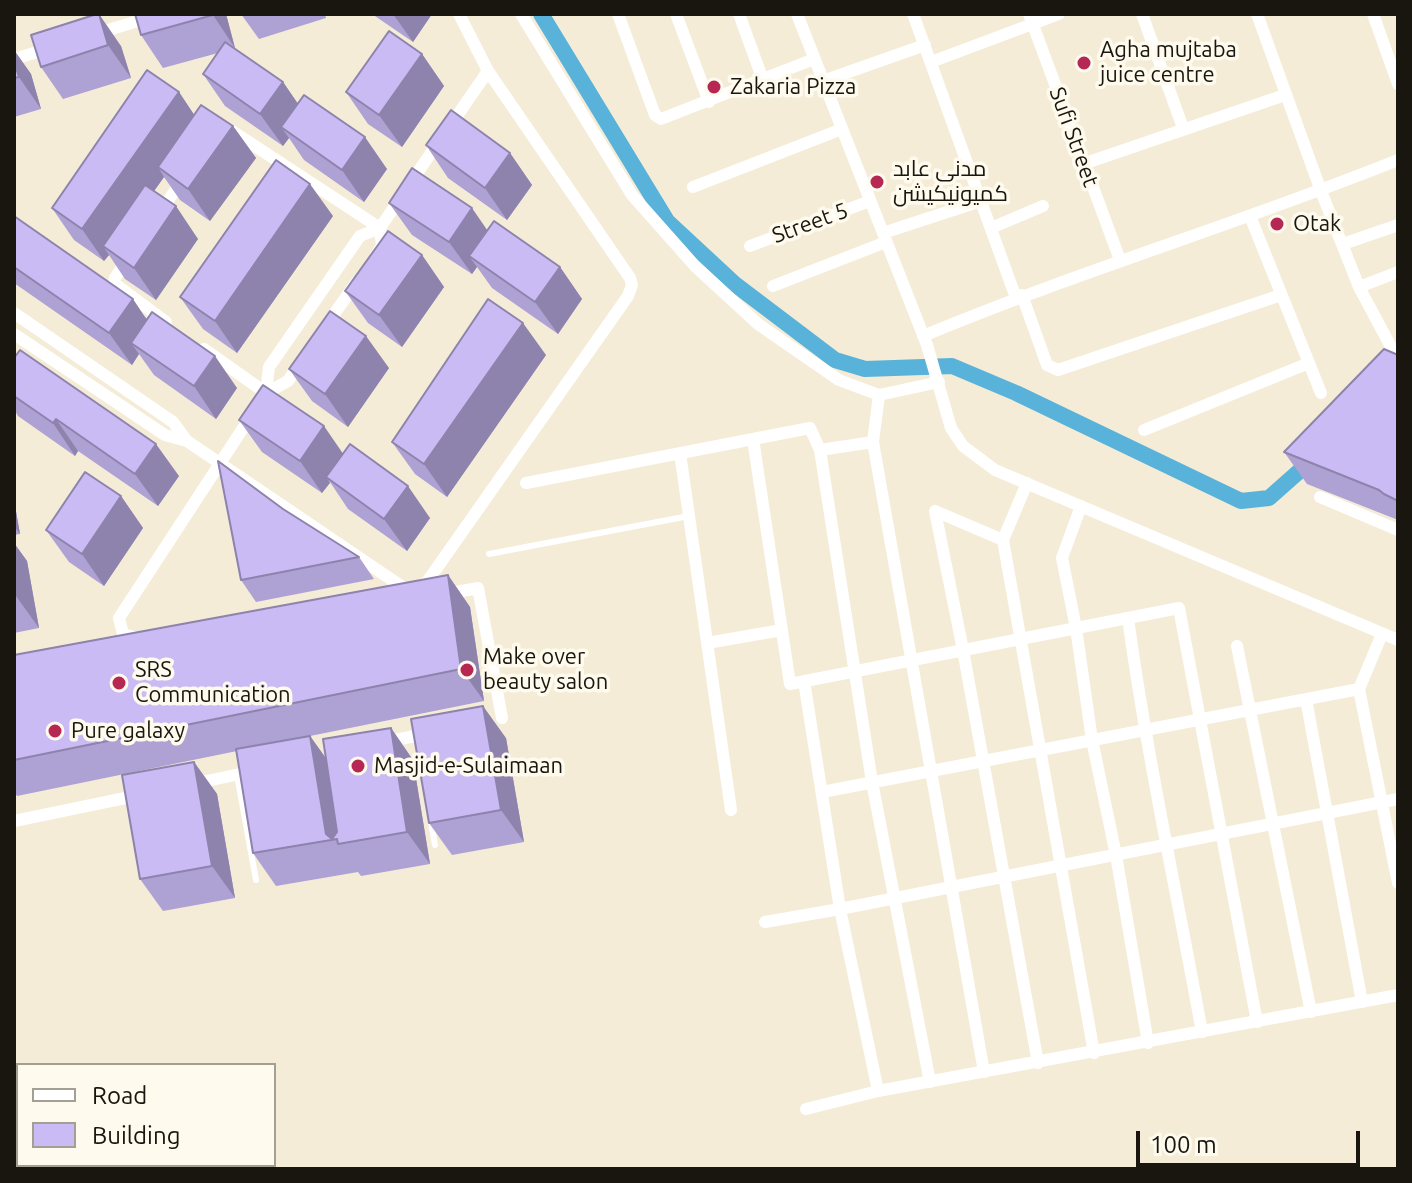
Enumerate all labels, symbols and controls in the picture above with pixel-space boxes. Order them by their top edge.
place label: Agha mujtaba juice centre [1100,37,1237,88]
marker: Agha mujtaba juice centre [1075,54,1093,72]
place label: Zakaria Pizza [730,74,856,100]
marker: Zakaria Pizza [705,78,723,96]
street label: Sufi Street [1044,83,1104,191]
place label: مدنی عابد کمیونیکیشن [893,156,1008,208]
marker: مدنی عابد کمیونیکیشن [868,173,886,191]
street label: Street 5 [768,197,852,249]
place label: Otak [1293,211,1341,237]
marker: Otak [1268,215,1286,233]
place label: Make over beauty salon [483,644,608,696]
place label: SRS Communication [135,657,291,708]
marker: Make over beauty salon [458,661,476,679]
marker: SRS Communication [110,674,128,692]
place label: Pure galaxy [71,718,185,744]
marker: Pure galaxy [46,722,64,740]
place label: Masjid-e-Sulaimaan [374,753,563,779]
marker: Masjid-e-Sulaimaan [349,757,367,775]
legend [16,1063,276,1167]
text: Road [92,1082,147,1109]
scale bar [1140,1115,1364,1165]
text: Building [92,1122,180,1149]
text: 100 m [1150,1131,1217,1158]

